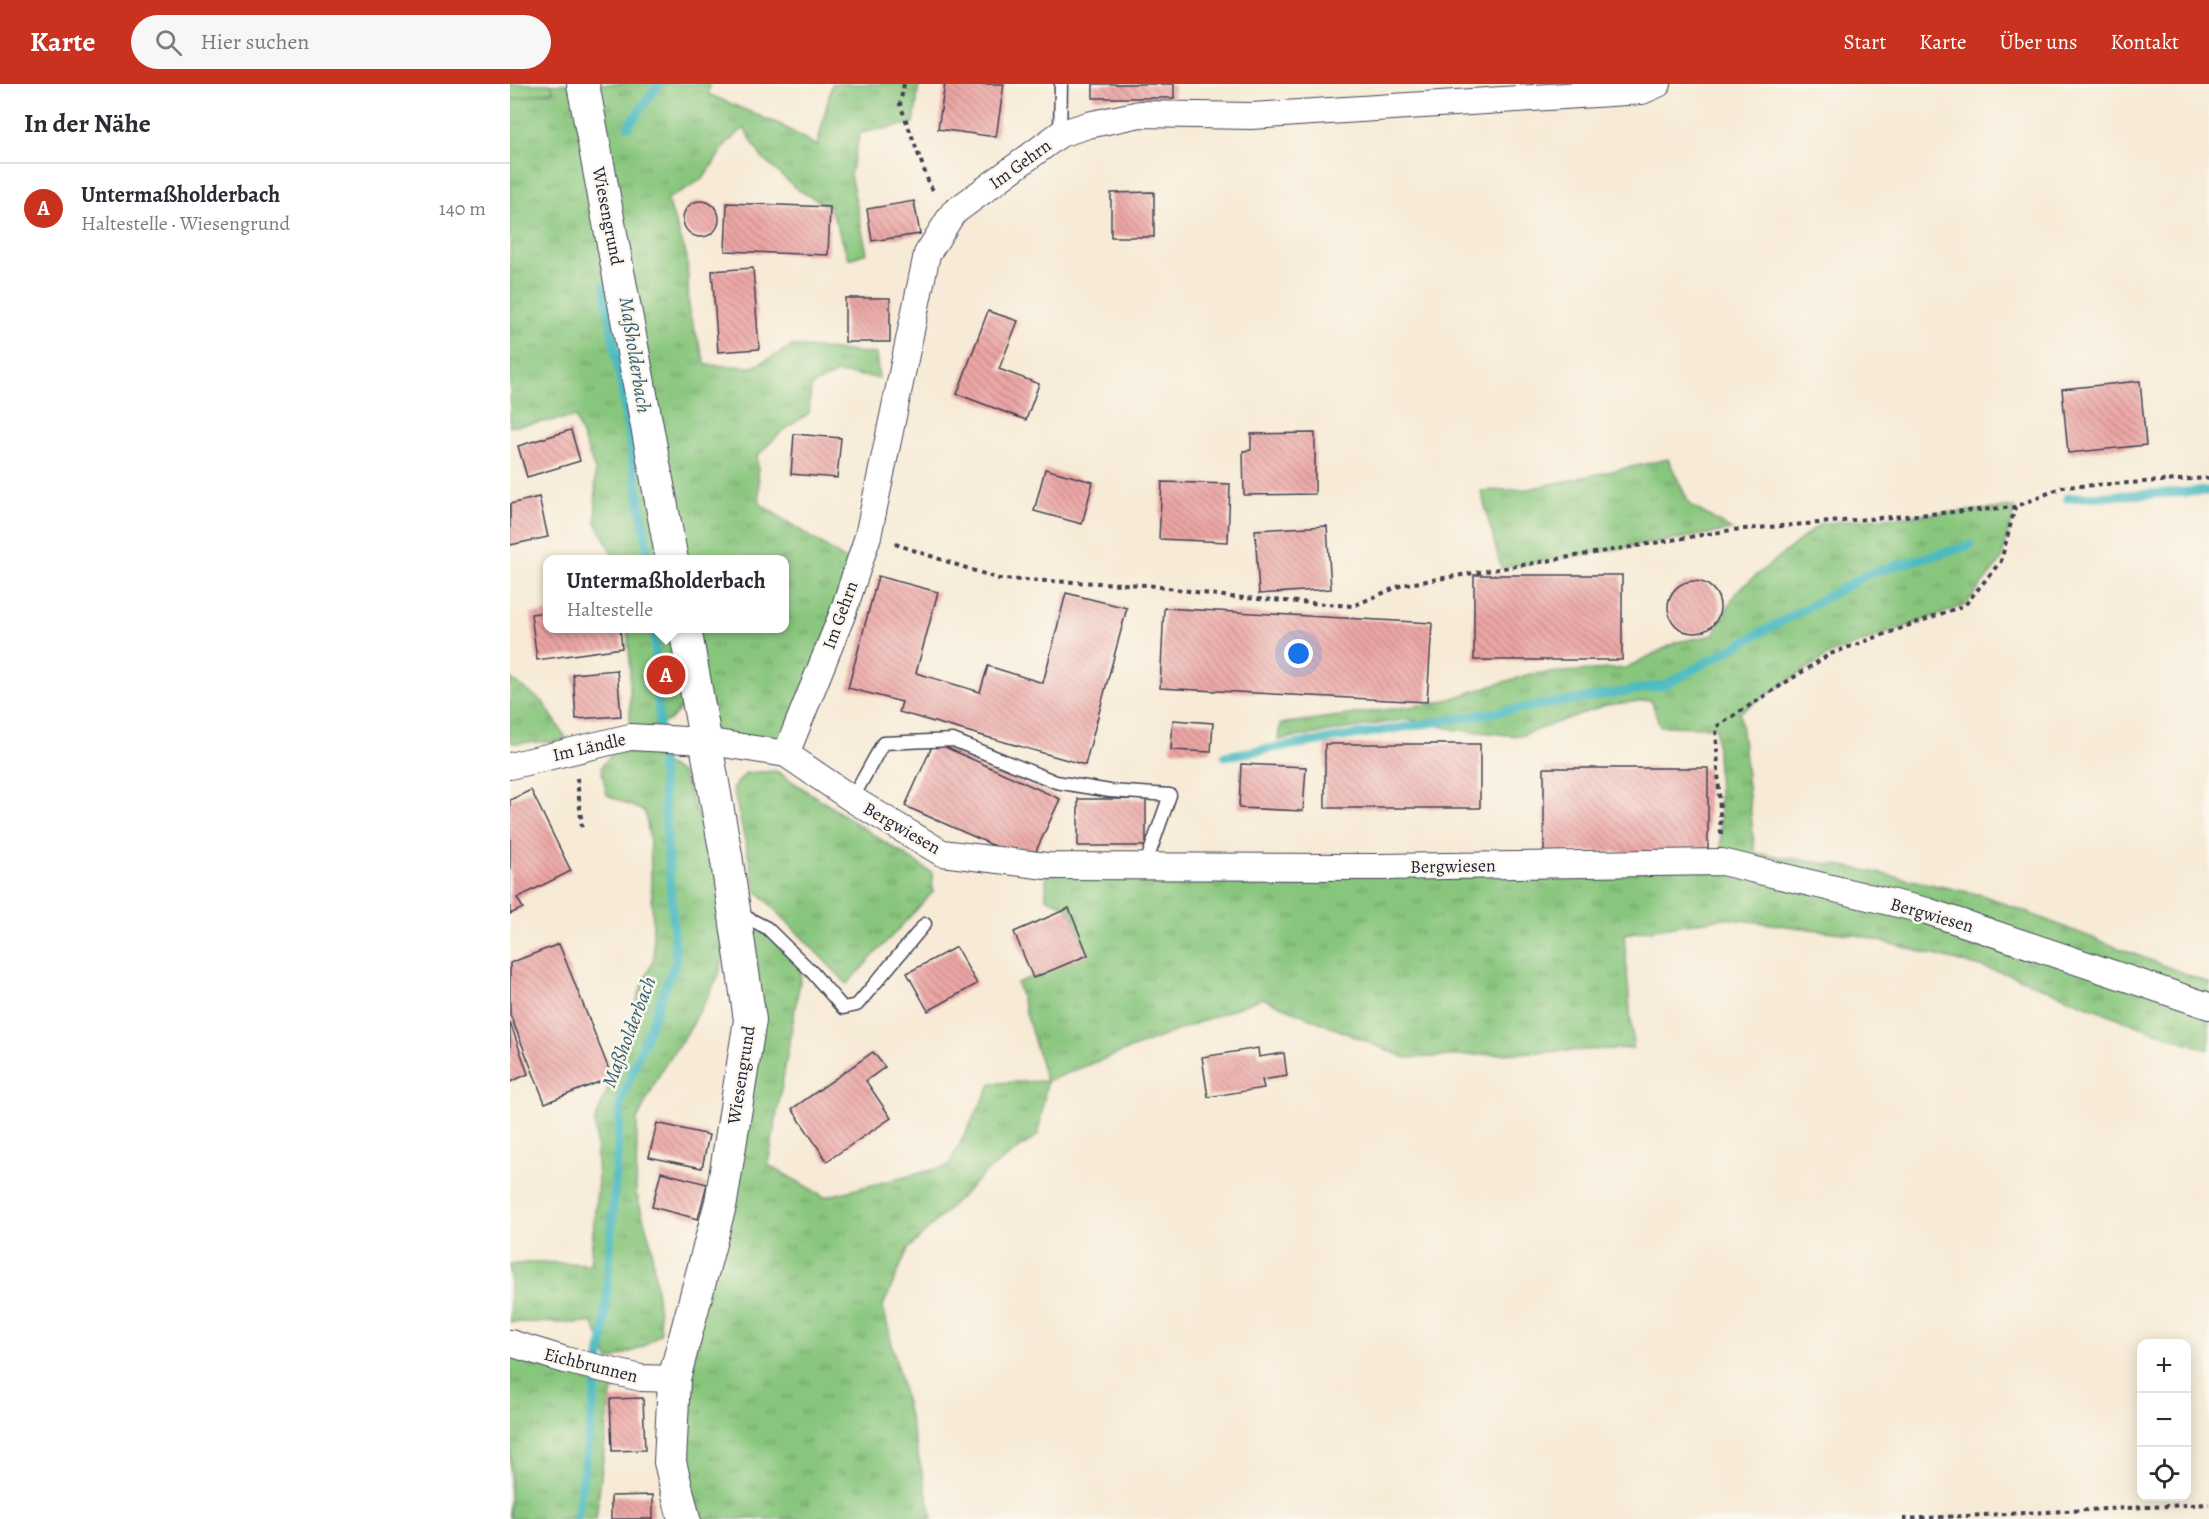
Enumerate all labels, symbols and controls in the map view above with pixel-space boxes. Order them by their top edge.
search box [131,15,551,69]
text: Karte [30,23,95,61]
icon: search [152,26,185,59]
text: Hier suchen [200,27,309,57]
text: Start [1844,28,1886,56]
text: Karte [1919,28,1967,56]
text: Über uns [2000,28,2077,56]
text: Kontakt [2110,28,2179,56]
text: In der Nähe [24,106,151,141]
street label: Im Gehrn [984,133,1056,195]
street label: Wiesengrund [587,164,629,267]
text: Untermaßholderbach [81,180,280,210]
text: A [37,195,50,222]
text: 140 m [439,195,486,222]
text: Haltestelle · Wiesengrund [81,210,290,237]
water label: Maßholderbach [612,295,658,415]
popup [543,555,789,633]
text: Untermaßholderbach [566,566,766,596]
street label: Im Gehrn [817,577,863,652]
text: Haltestelle [566,596,653,623]
your location [1284,639,1313,668]
pin: A [646,652,686,698]
street label: Im Ländle [550,727,628,767]
street label: Bergwiesen [859,796,945,860]
street label: Bergwiesen [1410,853,1496,879]
street label: Bergwiesen [1888,892,1977,938]
water label: Maßholderbach [595,972,663,1092]
street label: Wiesengrund [721,1024,761,1127]
map controls [2137,1339,2191,1501]
button: + [2137,1339,2191,1393]
street label: Eichbrunnen [542,1342,641,1388]
button: − [2137,1393,2191,1447]
button: locate [2137,1447,2191,1501]

